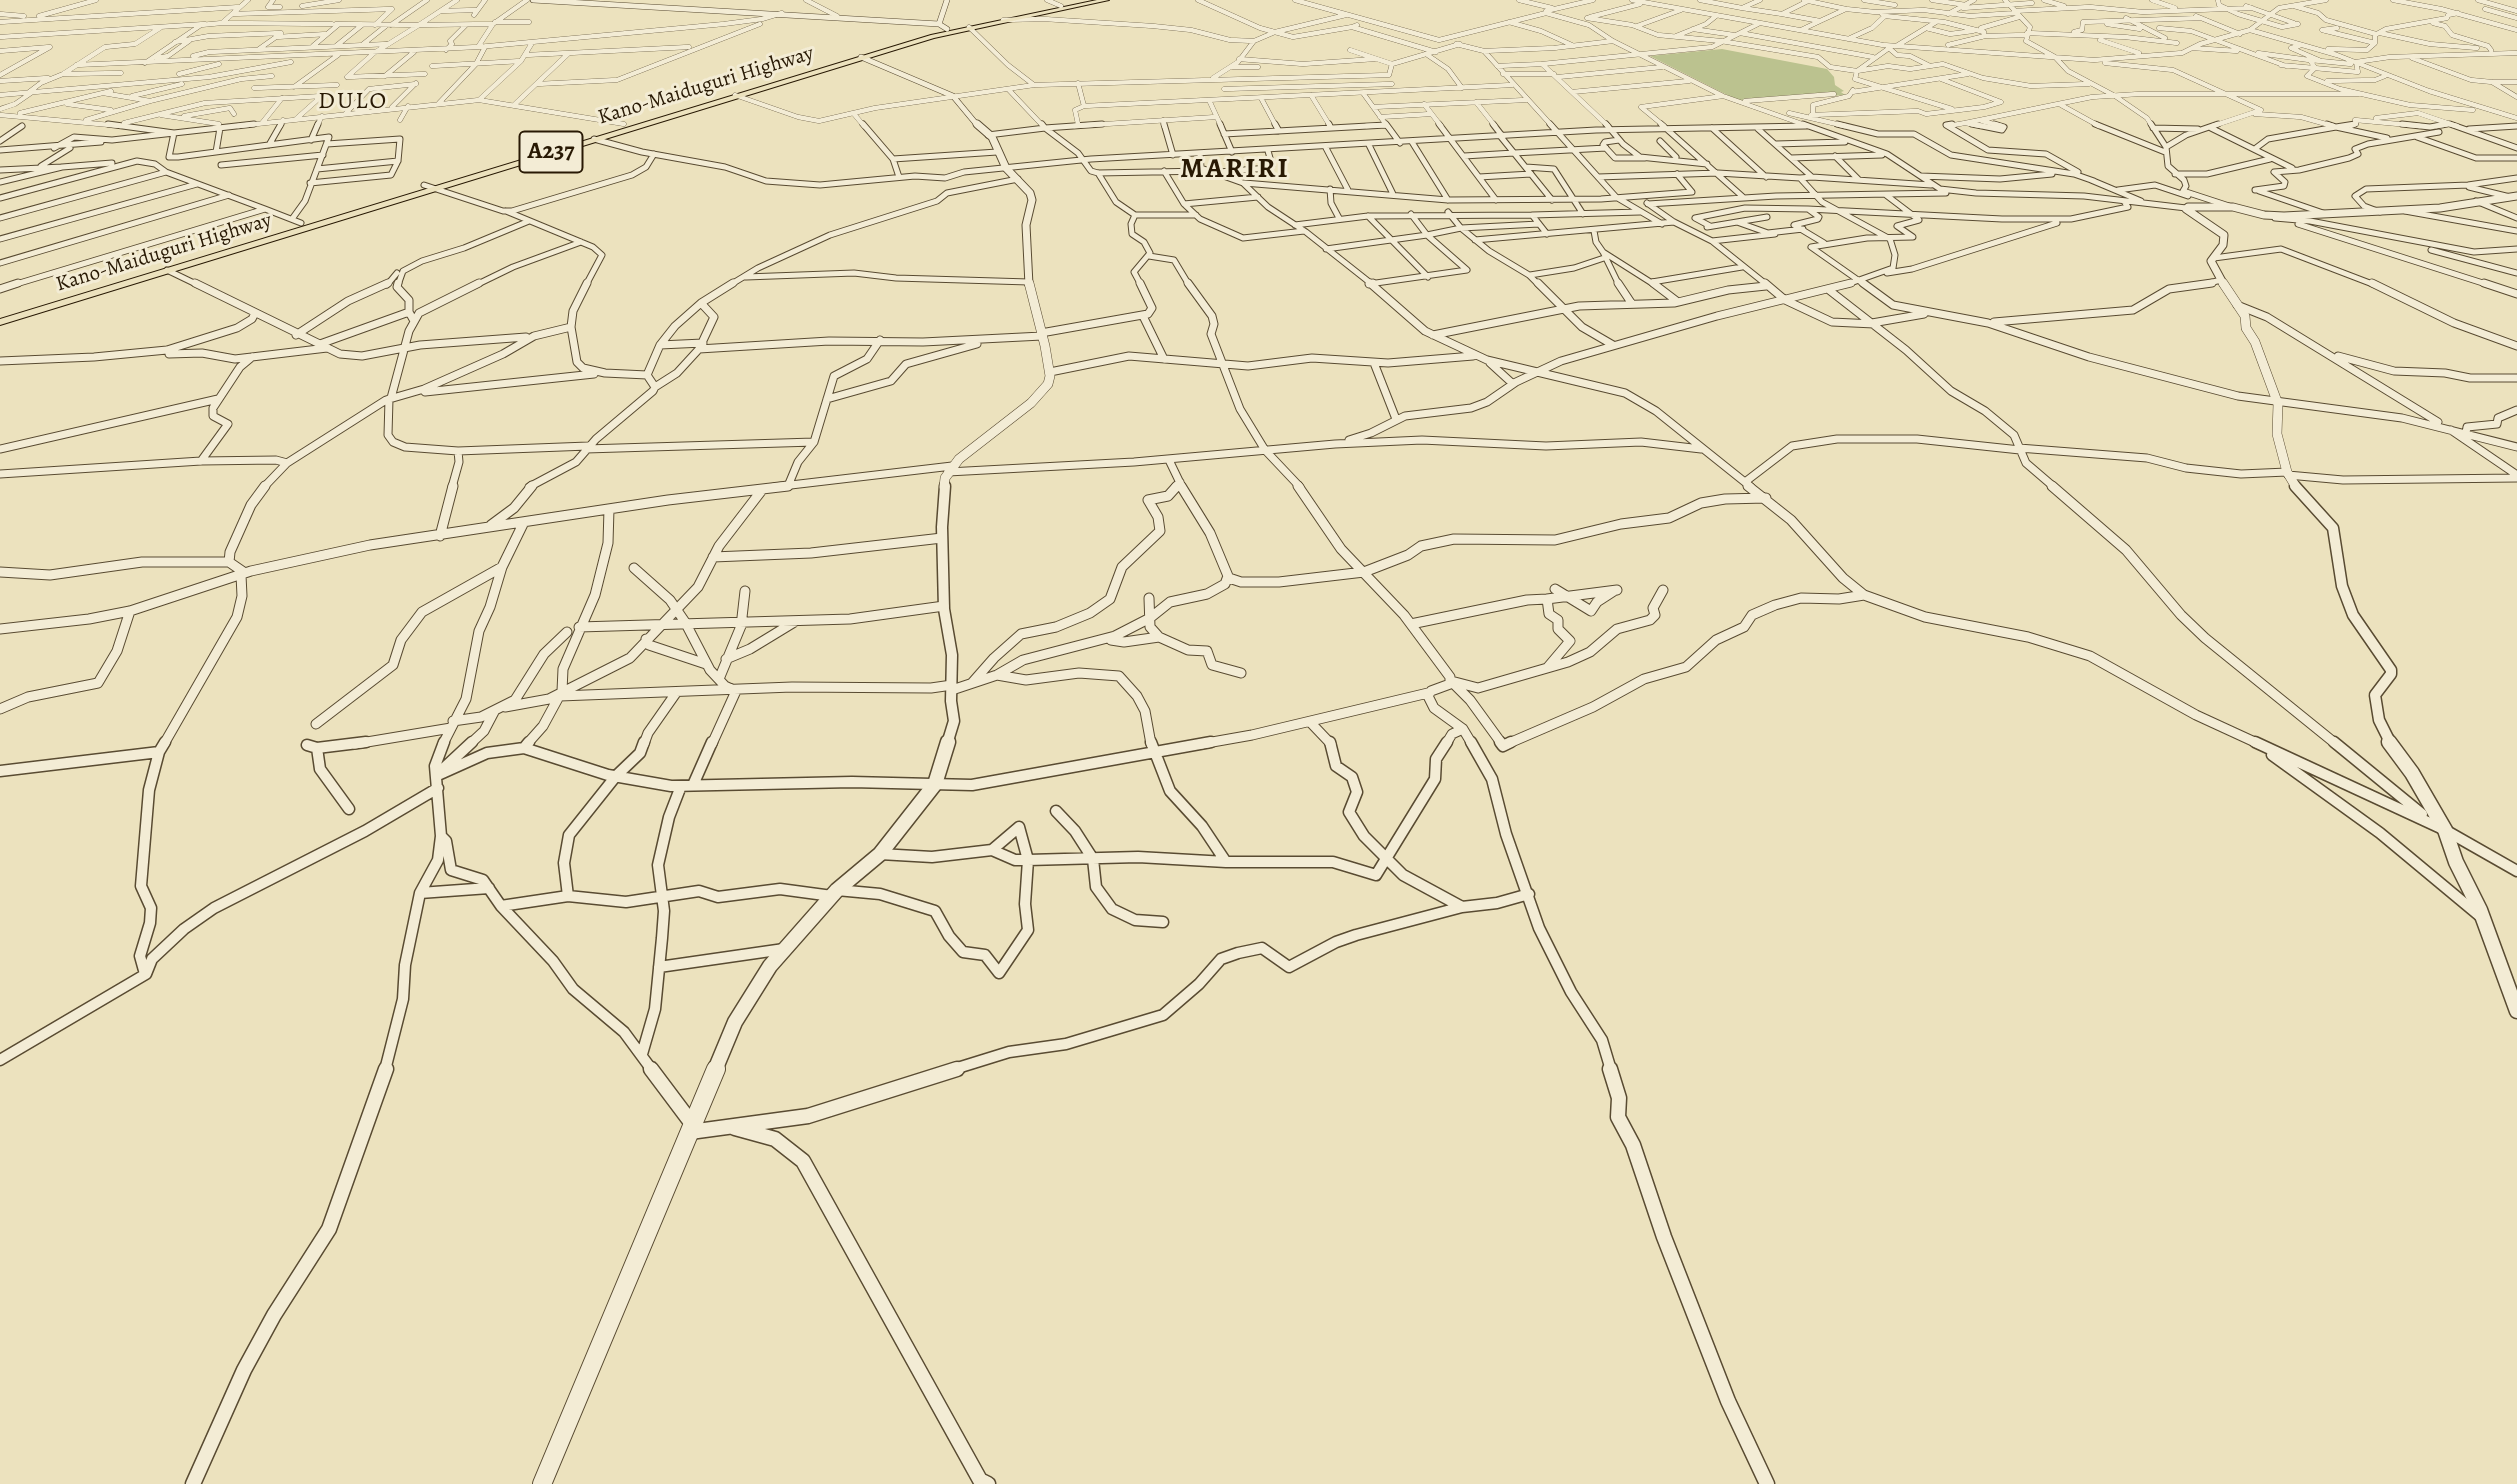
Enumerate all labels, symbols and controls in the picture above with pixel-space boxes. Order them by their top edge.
street label: Kano-Maiduguri Highway [595,41,817,131]
district label: DULO [319,88,387,116]
road number: A237 [520,132,582,172]
district label: MARIRI [1181,153,1289,187]
street label: Kano-Maiduguri Highway [53,208,275,298]

